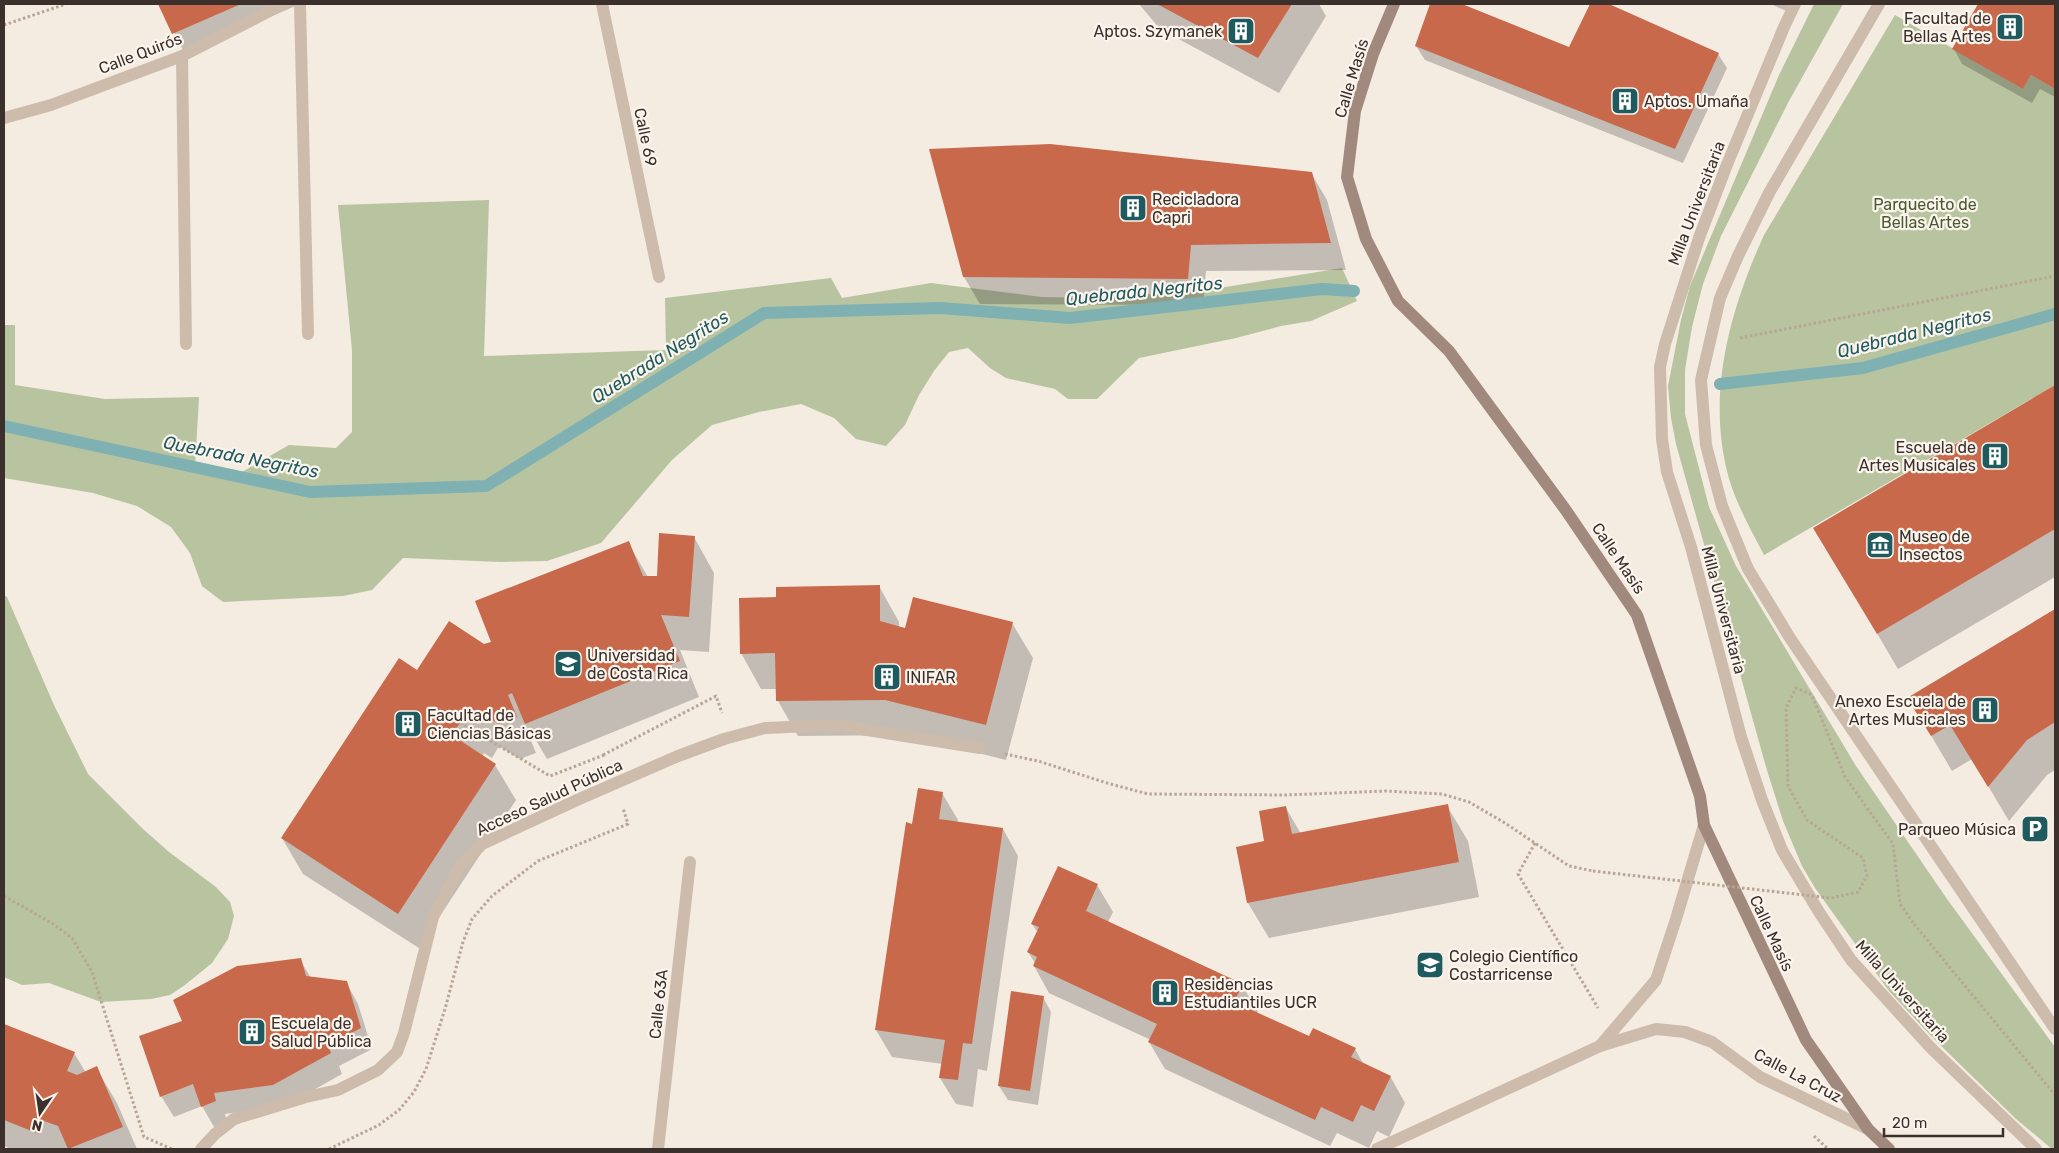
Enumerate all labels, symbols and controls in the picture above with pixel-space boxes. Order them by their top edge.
place label: Facultad de Bellas Artes [1903,9,1991,46]
building icon: Facultad de Bellas Artes [1995,12,2025,42]
building icon: Aptos. Szymanek [1226,16,1256,46]
place label: Aptos. Szymanek [1093,22,1223,41]
street label: Calle Quirós [96,29,185,78]
street label: Calle Masís [1330,36,1373,120]
building icon: Aptos. Umaña [1610,86,1640,116]
place label: Aptos. Umaña [1644,92,1749,111]
street label: Calle 69 [630,106,661,168]
street label: Milla Universitaria [1664,138,1729,268]
place label: Recicladora Capri [1152,190,1239,227]
building icon: Recicladora Capri [1118,193,1148,223]
park label: Parquecito de Bellas Artes [1873,195,1977,232]
water label: Quebrada Negritos [1064,272,1224,310]
water label: Quebrada Negritos [1835,303,1993,363]
water label: Quebrada Negritos [587,306,733,408]
water label: Quebrada Negritos [161,431,321,483]
place label: Escuela de Artes Musicales [1859,438,1976,475]
building icon: Escuela de Artes Musicales [1980,441,2010,471]
street label: Calle Masís [1588,519,1649,598]
place label: Museo de Insectos [1899,527,1970,564]
museum icon: Museo de Insectos [1865,530,1895,560]
street label: Milla Universitaria [1697,544,1750,676]
place label: Universidad de Costa Rica [587,646,688,683]
school or university icon: Universidad de Costa Rica [553,649,583,679]
building icon: INIFAR [872,662,902,692]
place label: INIFAR [906,668,956,687]
place label: Anexo Escuela de Artes Musicales [1835,692,1966,729]
building icon: Anexo Escuela de Artes Musicales [1970,695,2000,725]
place label: Facultad de Ciencias Básicas [427,706,551,743]
building icon: Facultad de Ciencias Básicas [393,709,423,739]
street label: Acceso Salud Pública [473,755,625,840]
parking icon: Parqueo Música [2020,814,2050,844]
place label: Parqueo Música [1898,820,2016,839]
street label: Calle Masís [1746,892,1797,974]
street label: Milla Universitaria [1852,936,1954,1047]
place label: Colegio Científico Costarricense [1449,947,1578,984]
school or university icon: Colegio Científico Costarricense [1415,950,1445,980]
street label: Calle 63A [645,968,672,1040]
place label: Residencias Estudiantiles UCR [1184,975,1317,1012]
building icon: Residencias Estudiantiles UCR [1150,978,1180,1008]
place label: Escuela de Salud Pública [271,1014,372,1051]
building icon: Escuela de Salud Pública [237,1017,267,1047]
street label: Calle La Cruz [1751,1044,1845,1106]
north arrow [15,1088,65,1138]
scale bar [1884,1106,2003,1138]
text: 20 m [1892,1114,1927,1132]
text: N [30,1116,44,1135]

